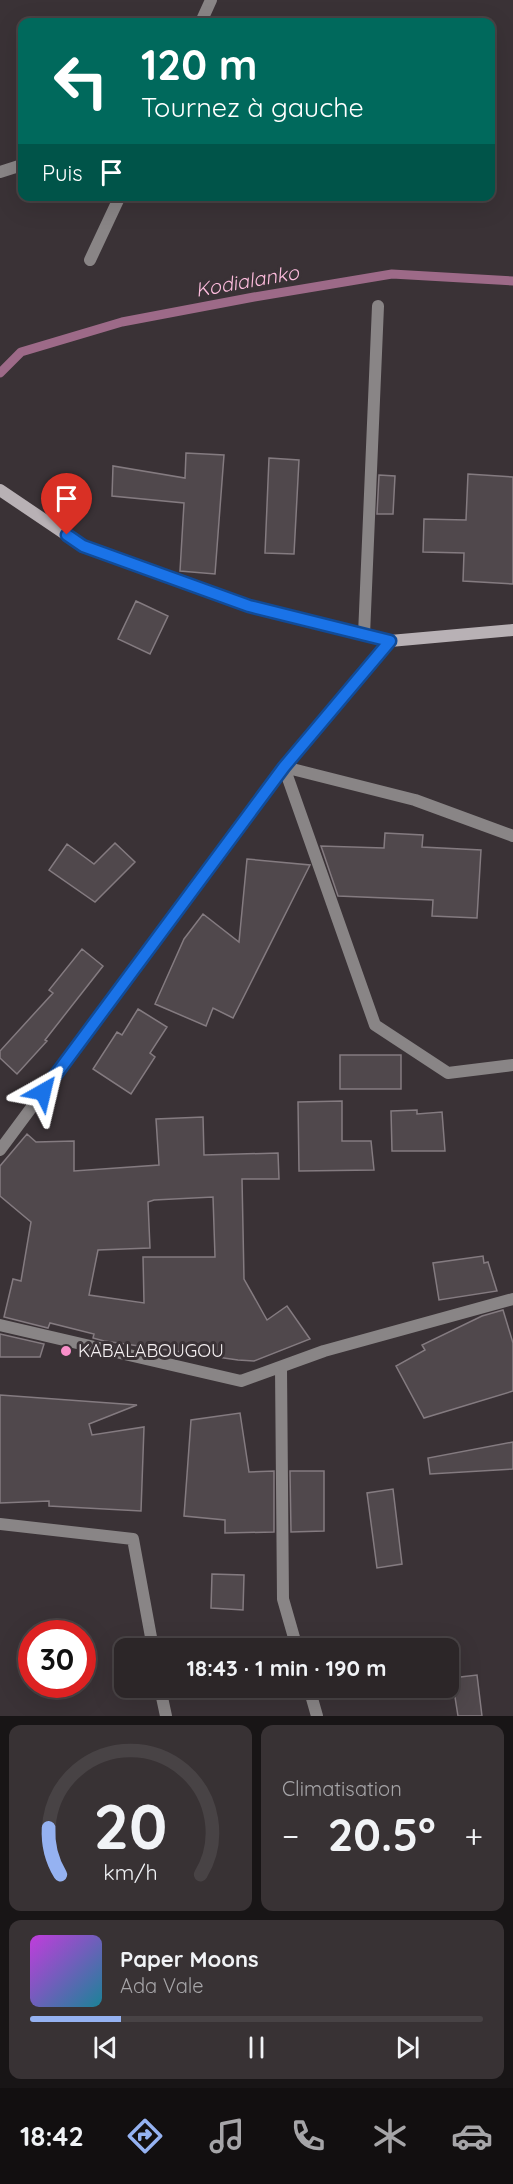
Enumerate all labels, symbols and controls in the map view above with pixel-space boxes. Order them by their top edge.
text: 120 m [141,38,258,91]
icon: left [42,42,120,120]
text: Tournez à gauche [141,90,364,124]
icon: arrive [95,156,128,189]
text: Puis [42,159,83,187]
water label: Kodialanko [193,259,301,302]
pin [41,473,92,535]
icon: arrive [50,482,83,515]
position arrow [11,1060,75,1124]
place label: KABALABOUGOU [78,1339,224,1362]
marker: KABALABOUGOU [59,1344,73,1358]
speed limit sign: 30 [18,1620,96,1698]
text: 18:43 · 1 min · 190 m [186,1654,387,1682]
text: Climatisation [282,1776,402,1801]
text: 20 [94,1787,167,1865]
text: 20.5° [328,1806,436,1862]
text: − [282,1815,299,1856]
text: + [464,1815,483,1856]
text: km/h [103,1859,158,1885]
text: Paper Moons [120,1945,259,1973]
text: Ada Vale [120,1973,204,1998]
icon: previous [89,2031,122,2064]
icon: pause [240,2031,273,2064]
icon: next [391,2031,424,2064]
icon: directions [124,2115,166,2157]
icon: music [206,2115,248,2157]
icon: phone [287,2115,329,2157]
icon: climate [369,2115,411,2157]
icon: car [451,2115,493,2157]
text: 18:42 [20,2119,84,2153]

